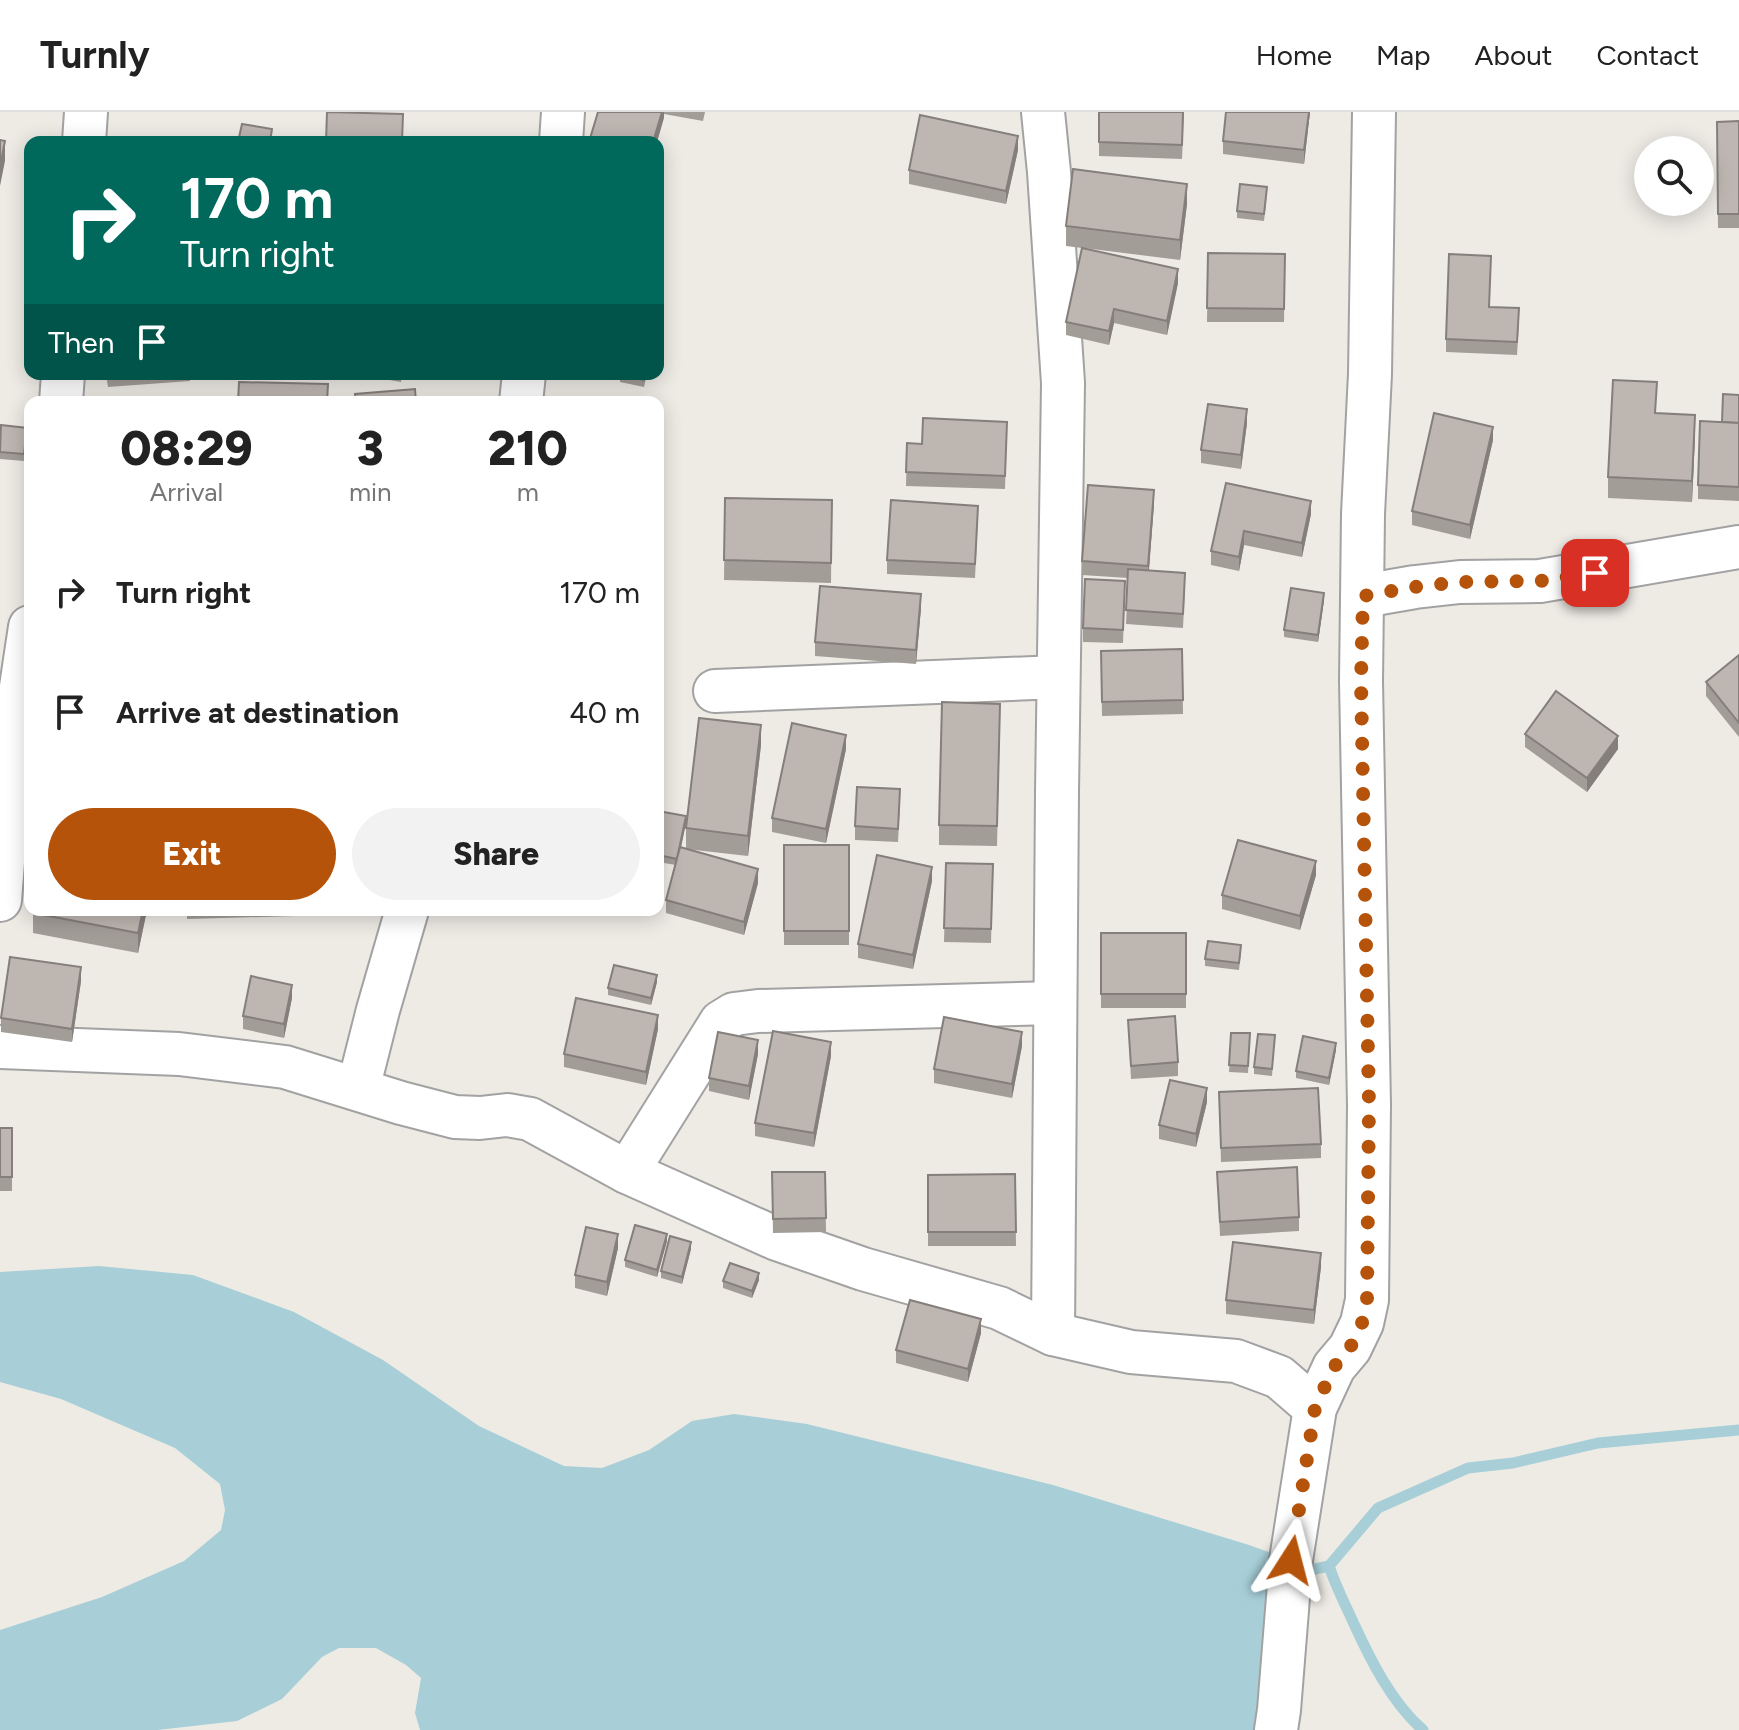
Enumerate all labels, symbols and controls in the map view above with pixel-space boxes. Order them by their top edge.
text: Turnly [40,32,150,78]
text: Home [1256,38,1332,72]
text: Map [1376,38,1431,72]
text: About [1475,38,1552,72]
text: Contact [1596,38,1699,72]
map controls [1634,136,1714,216]
button: search [1634,136,1714,216]
text: 170 m [180,165,333,232]
icon: right [48,168,152,272]
text: Turn right [180,233,335,276]
icon: arrive [130,320,174,364]
text: Then [48,324,114,361]
text: 08:29 [120,419,253,477]
text: 3 [357,419,384,477]
text: 210 [488,419,568,477]
text: Arrival [150,476,223,508]
text: min [349,476,392,508]
text: m [517,476,539,508]
pin [1561,539,1629,607]
icon: arrive [1573,551,1617,595]
icon: right [48,570,92,614]
text: Turn right [116,574,251,611]
text: 170 m [559,574,640,611]
icon: arrive [48,690,92,734]
text: Arrive at destination [116,694,399,731]
text: 40 m [569,694,640,731]
button: Exit [48,808,336,900]
button: Share [352,808,640,900]
position arrow [1249,1518,1333,1602]

